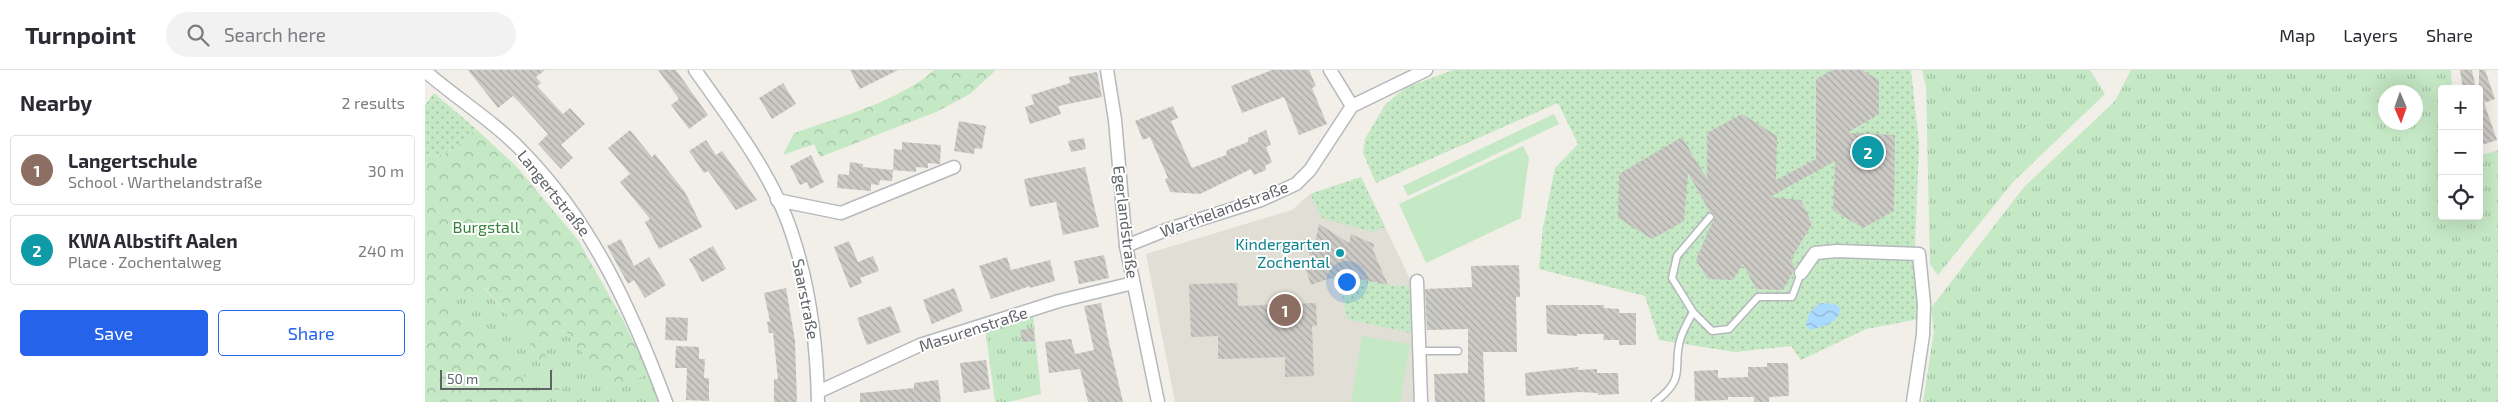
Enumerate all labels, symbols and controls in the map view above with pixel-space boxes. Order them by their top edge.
search box [166,12,516,57]
text: Turnpoint [25,20,136,49]
icon: search [184,21,212,49]
text: Search here [224,23,326,46]
text: Map [2279,24,2315,46]
text: Layers [2343,24,2398,46]
text: Share [2426,24,2473,46]
north arrow [2378,85,2423,130]
map controls [2438,85,2483,220]
button: + [2438,85,2483,130]
text: Nearby [20,90,92,115]
text: 2 results [342,93,405,112]
button: − [2438,130,2483,175]
pin: 2 [1852,133,1884,171]
street label: Langertstraße [514,146,595,240]
text: Langertschule [68,149,197,172]
text: 1 [34,161,40,180]
text: 30 m [368,161,404,180]
street label: Egerlandstraße [1110,164,1143,280]
text: School · Warthelandstraße [68,172,262,191]
button: locate [2438,175,2483,220]
street label: Warthelandstraße [1157,177,1291,241]
park label: Burgstall [453,217,520,236]
text: KWA Albstift Aalen [68,229,238,252]
place label: Kindergarten Zochental [1235,234,1330,271]
text: 2 [32,241,42,260]
text: 240 m [358,241,404,260]
marker: Kindergarten Zochental [1334,247,1346,259]
text: Place · Zochentalweg [68,252,221,271]
street label: Saarstraße [789,257,824,341]
your location [1334,269,1360,295]
pin: 1 [1269,291,1301,329]
street label: Masurenstraße [916,302,1030,355]
button: Save [20,310,208,356]
button: Share [218,310,405,356]
scale bar [440,367,553,390]
text: 50 m [447,370,478,387]

